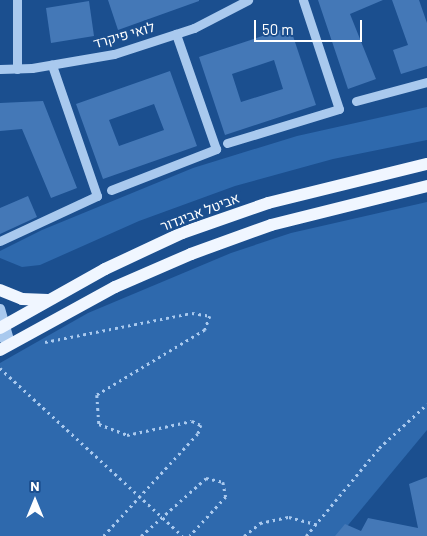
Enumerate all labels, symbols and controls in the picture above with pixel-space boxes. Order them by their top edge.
scale bar [257,10,364,42]
street label: לואי פיקרד [91,18,157,52]
text: 50 m [262,20,294,38]
street label: אביטל אביגדור [158,189,242,235]
north arrow [10,476,60,526]
text: N [30,477,40,494]

